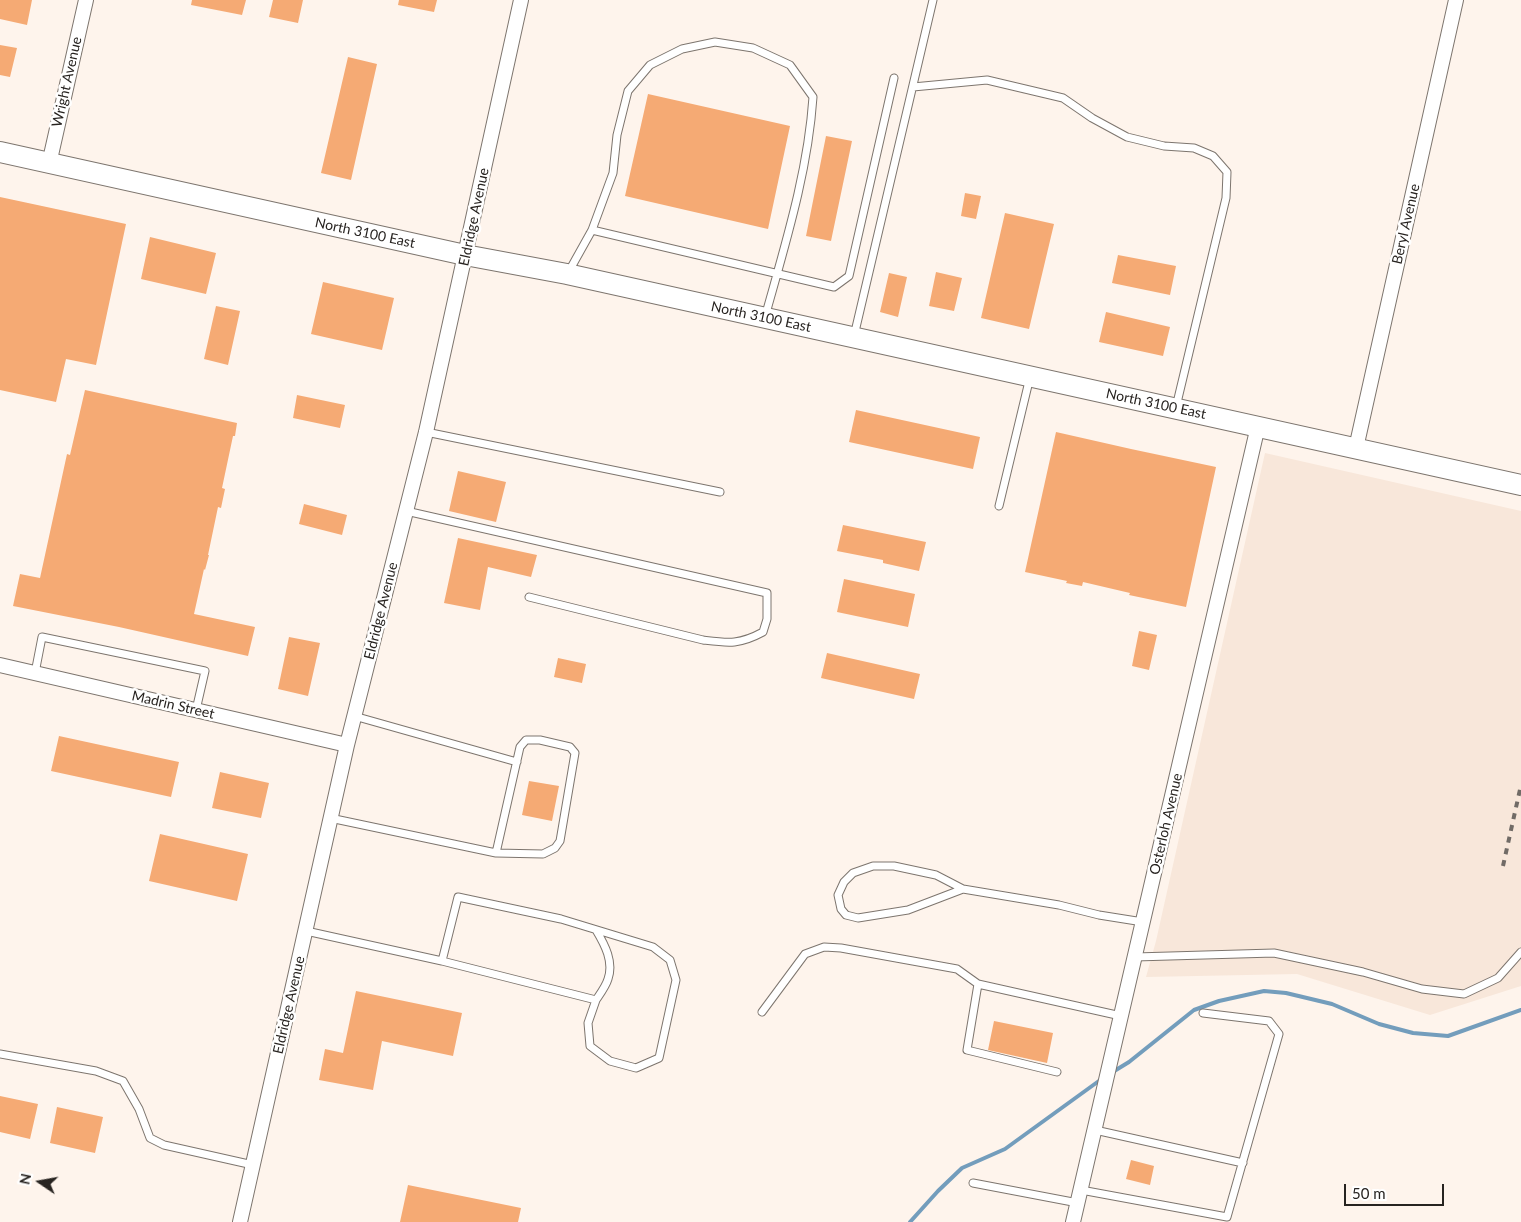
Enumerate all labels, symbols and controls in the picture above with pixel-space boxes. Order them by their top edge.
street label: Wright Avenue [48,35,86,129]
street label: Eldridge Avenue [455,166,493,268]
street label: Beryl Avenue [1389,182,1423,266]
street label: North 3100 East [313,214,417,252]
street label: North 3100 East [709,298,813,336]
street label: North 3100 East [1104,385,1208,423]
street label: Eldridge Avenue [361,560,401,662]
street label: Madrin Street [130,687,216,723]
street label: Osterloh Avenue [1146,772,1186,876]
street label: Eldridge Avenue [270,954,308,1056]
north arrow [15,1157,65,1207]
text: N [15,1172,34,1186]
scale bar [1346,1174,1446,1206]
text: 50 m [1352,1184,1386,1202]

